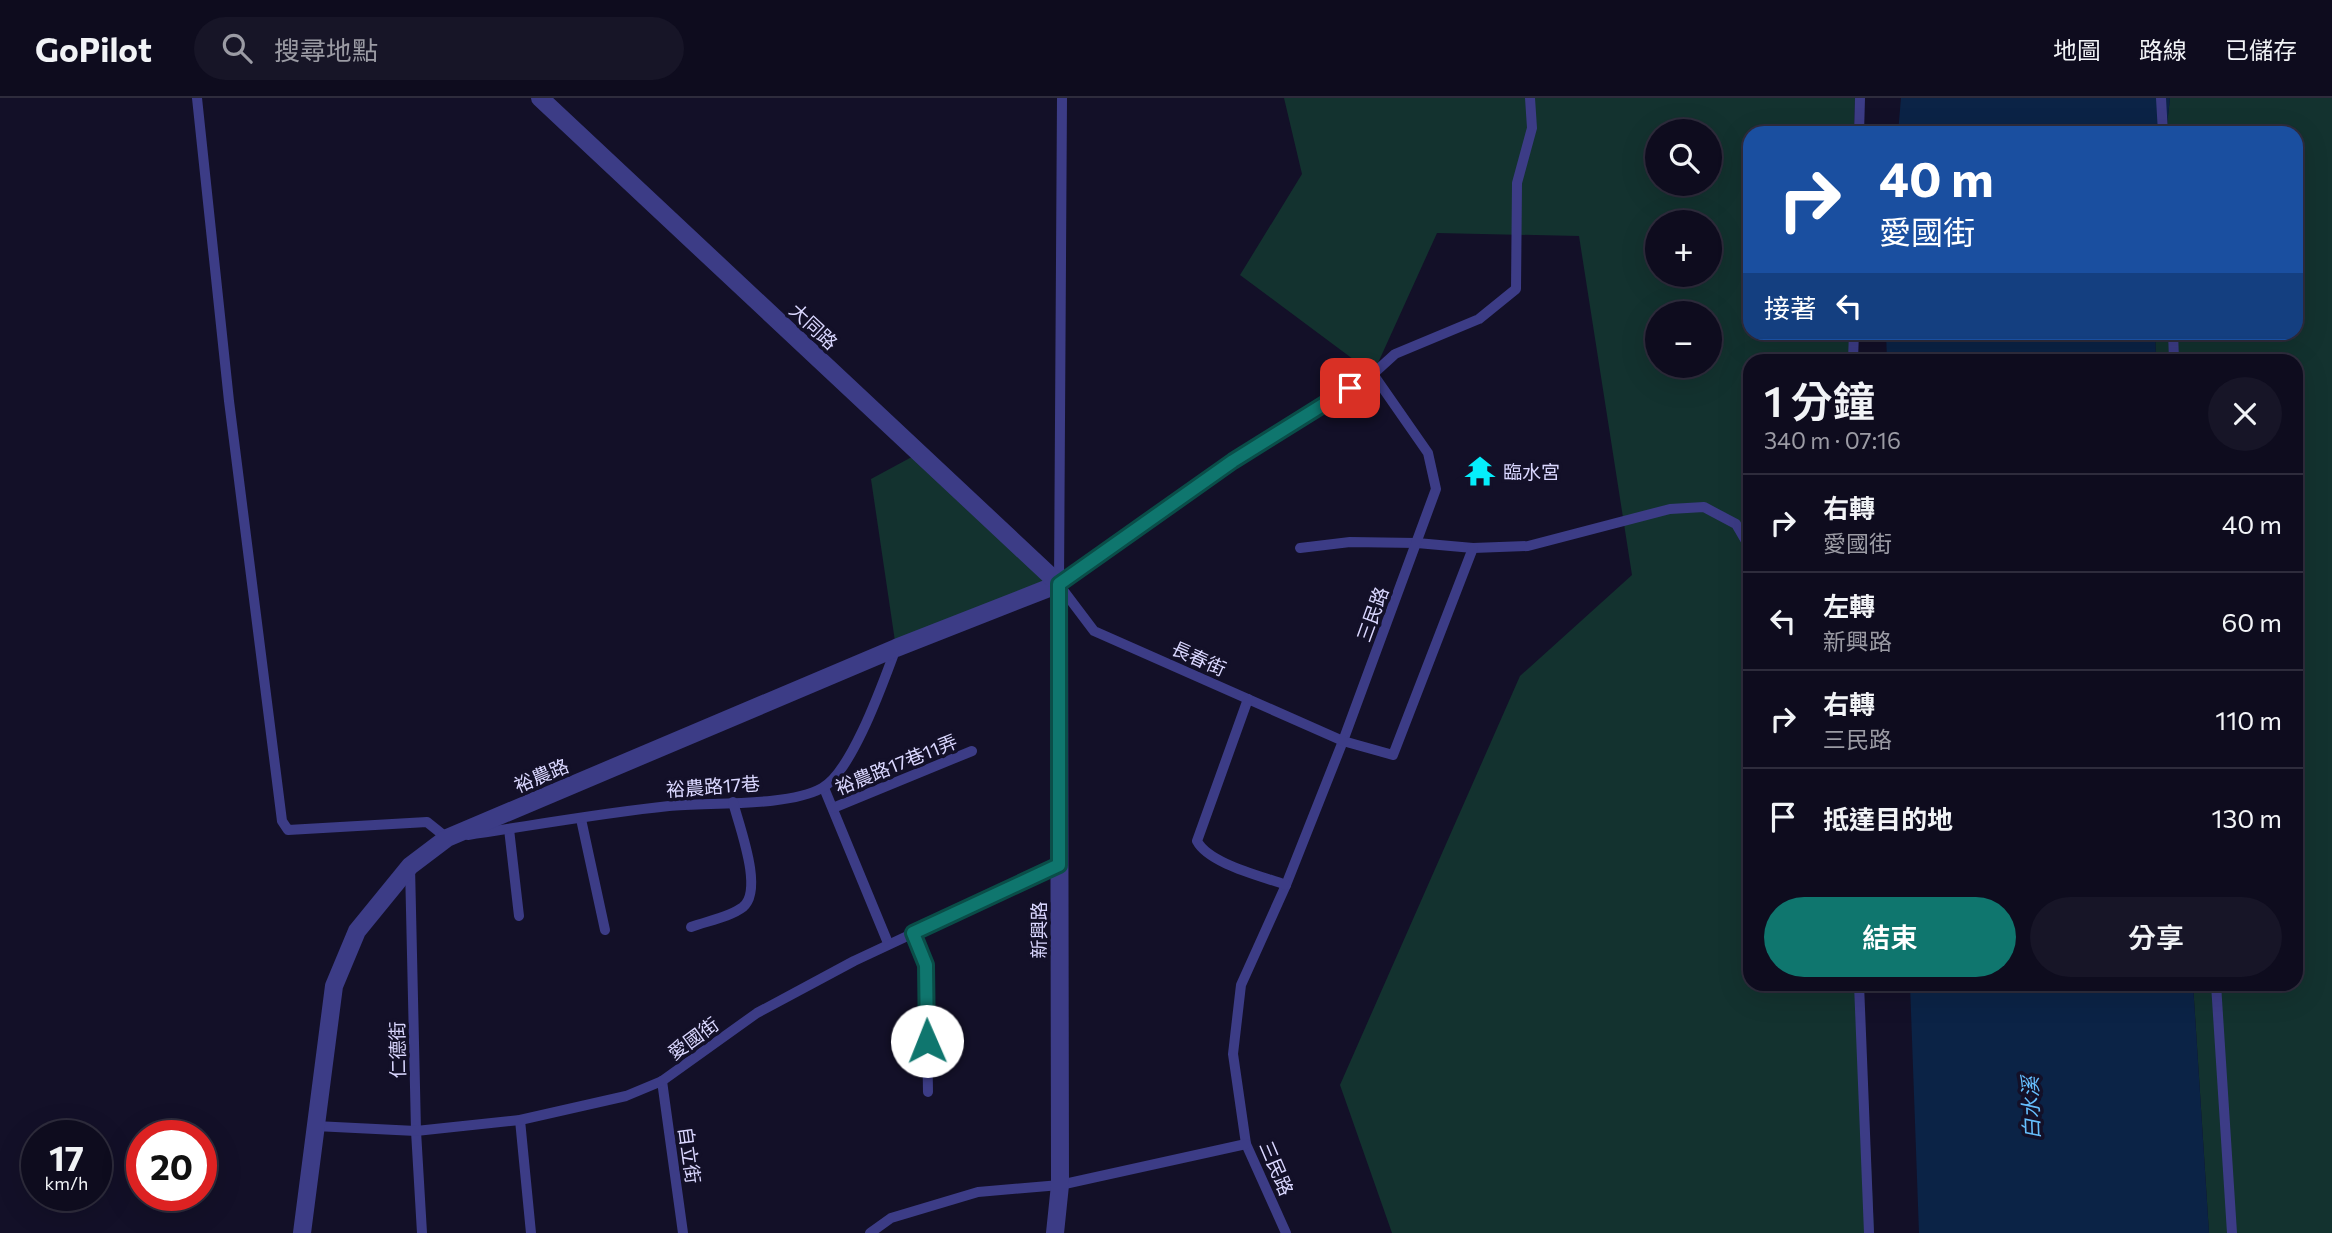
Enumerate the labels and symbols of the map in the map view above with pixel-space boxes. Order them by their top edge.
street label: 大同路 [785,298,843,354]
pin [1320,358,1380,418]
temple icon: 臨水宮 [1463,454,1497,488]
place label: 臨水宮 [1503,460,1560,483]
street label: 三民路 [1351,583,1393,645]
street label: 長春街 [1168,636,1230,680]
street label: 裕農路17巷11弄 [832,729,960,799]
street label: 裕農路 [510,753,572,797]
street label: 裕農路17巷 [665,771,761,801]
street label: 新興路 [1027,901,1050,959]
position arrow [890,1004,964,1078]
street label: 愛國街 [663,1012,723,1064]
street label: 仁德街 [385,1021,409,1079]
water label: 白水溪 [2016,1073,2044,1140]
speed limit sign: 20 [126,1120,217,1211]
street label: 自立街 [675,1125,705,1185]
street label: 三民路 [1255,1137,1299,1199]

